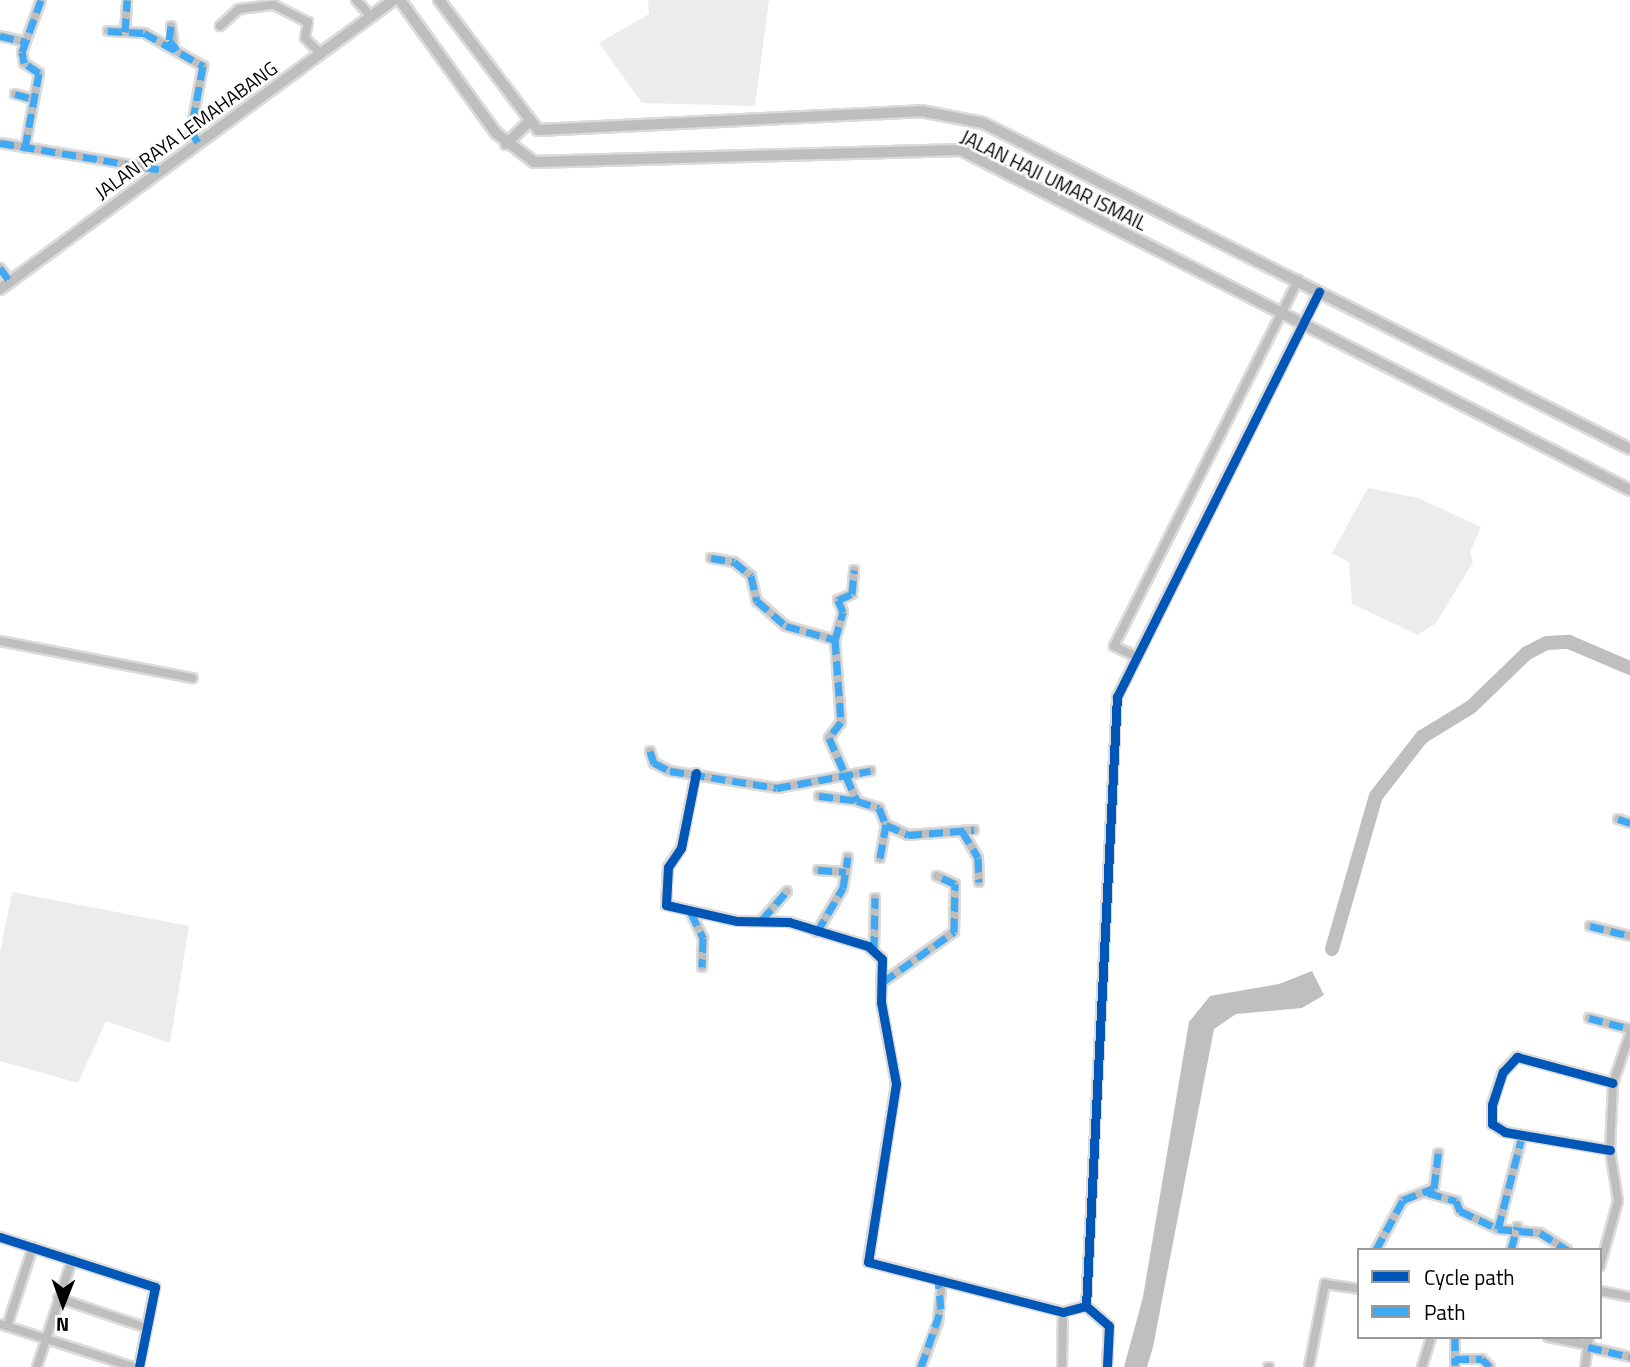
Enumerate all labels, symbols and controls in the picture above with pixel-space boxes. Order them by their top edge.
street label: JALAN RAYA LEMAHABANG [91,56,281,204]
street label: JALAN HAJI UMAR ISMAIL [957,125,1151,235]
legend [1357,1248,1602,1339]
text: Cycle path [1424,1261,1515,1293]
north arrow [28,1269,98,1339]
text: Path [1424,1296,1466,1328]
text: N [56,1311,69,1340]

